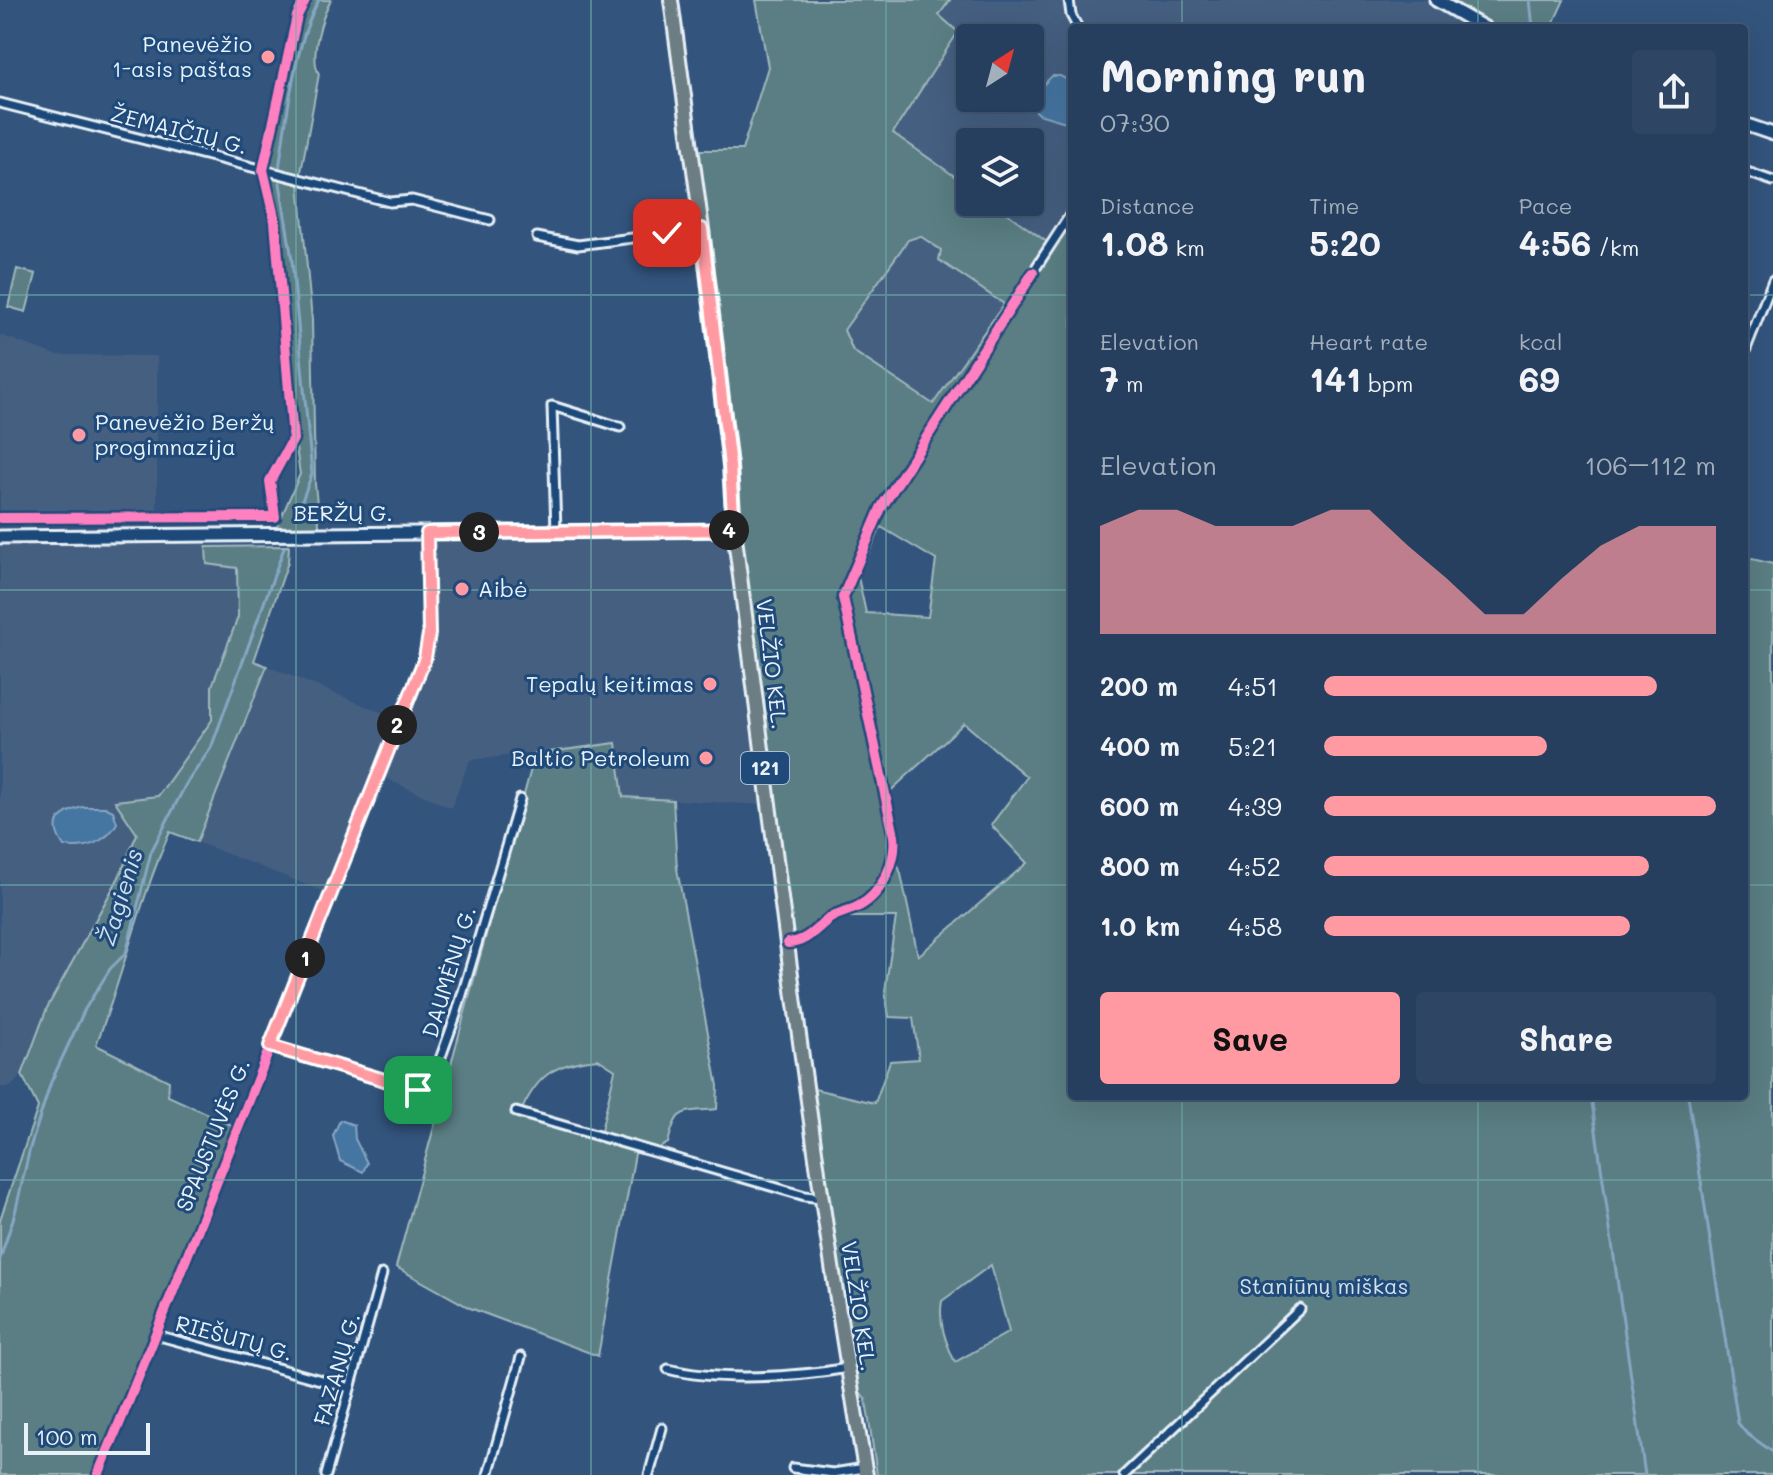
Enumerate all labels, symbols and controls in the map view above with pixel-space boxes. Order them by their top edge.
north arrow [956,24,1044,112]
map controls [956,24,1044,216]
place label: Panevėžio 1-asis paštas [112,29,252,83]
text: Morning run [1100,46,1366,103]
marker: Panevėžio 1-asis paštas [259,48,277,66]
button: share [1632,50,1716,134]
street label: ŽEMAIČIŲ G. [108,99,250,160]
text: 07:30 [1100,105,1170,139]
button: layers [956,128,1044,216]
text: Distance [1100,191,1195,220]
text: Time [1309,191,1359,220]
text: Pace [1519,191,1572,220]
pin [633,199,701,267]
icon: check [645,211,689,255]
text: 1.08 [1100,220,1168,265]
text: 5:20 [1309,220,1381,265]
text: 4:56 [1519,220,1591,265]
text: km [1168,233,1205,262]
text: /km [1591,233,1639,262]
text: Elevation [1100,327,1199,356]
text: Heart rate [1309,327,1428,356]
text: kcal [1519,327,1563,356]
text: 7 [1100,356,1119,401]
text: 141 [1309,356,1361,401]
text: 69 [1519,356,1560,401]
text: m [1119,369,1144,398]
text: bpm [1361,369,1413,398]
place label: Panevėžio Beržų progimnazija [95,407,274,461]
marker: Panevėžio Beržų progimnazija [70,426,88,444]
text: Elevation [1100,448,1217,482]
text: 106–112 m [1585,448,1716,482]
street label: BERŽŲ G. [293,498,393,527]
pin: 4 [709,510,749,550]
pin: 3 [459,512,499,552]
text: 4 [722,515,736,544]
text: 3 [472,517,486,546]
place label: Aibė [478,574,528,603]
marker: Aibė [453,580,471,598]
street label: VELŽIO KEL. [750,597,795,731]
place label: Tepalų keitimas [526,669,694,698]
text: 200 m [1100,669,1178,703]
text: 4:51 [1228,669,1278,703]
marker: Tepalų keitimas [701,675,719,693]
pin: 2 [377,705,417,745]
text: 2 [391,710,403,739]
text: 400 m [1100,729,1180,763]
text: 5:21 [1228,729,1277,763]
place label: Baltic Petroleum [511,743,690,772]
marker: Baltic Petroleum [697,749,715,767]
road number: 121 [741,752,789,784]
text: 600 m [1100,789,1179,823]
text: 4:39 [1228,789,1282,823]
water label: Žagienis [90,844,149,949]
text: 800 m [1100,849,1180,883]
text: 4:52 [1228,849,1281,883]
street label: DAUMĖNŲ G. [415,903,482,1041]
text: 1.0 km [1100,909,1180,943]
text: 4:58 [1228,909,1282,943]
pin: 1 [285,938,325,978]
text: 1 [300,943,310,972]
button: Save [1100,992,1400,1084]
button: Share [1416,992,1716,1084]
street label: SPAUSTUVĖS G. [169,1054,256,1215]
pin [384,1056,452,1124]
icon: arrive [396,1068,440,1112]
street label: VELŽIO KEL. [835,1239,884,1373]
park label: Staniūnų miškas [1239,1271,1409,1300]
street label: RIEŠUTŲ G. [172,1308,296,1367]
street label: FAZANŲ G. [307,1309,366,1429]
scale bar [24,1419,150,1455]
text: 100 m [36,1422,98,1451]

